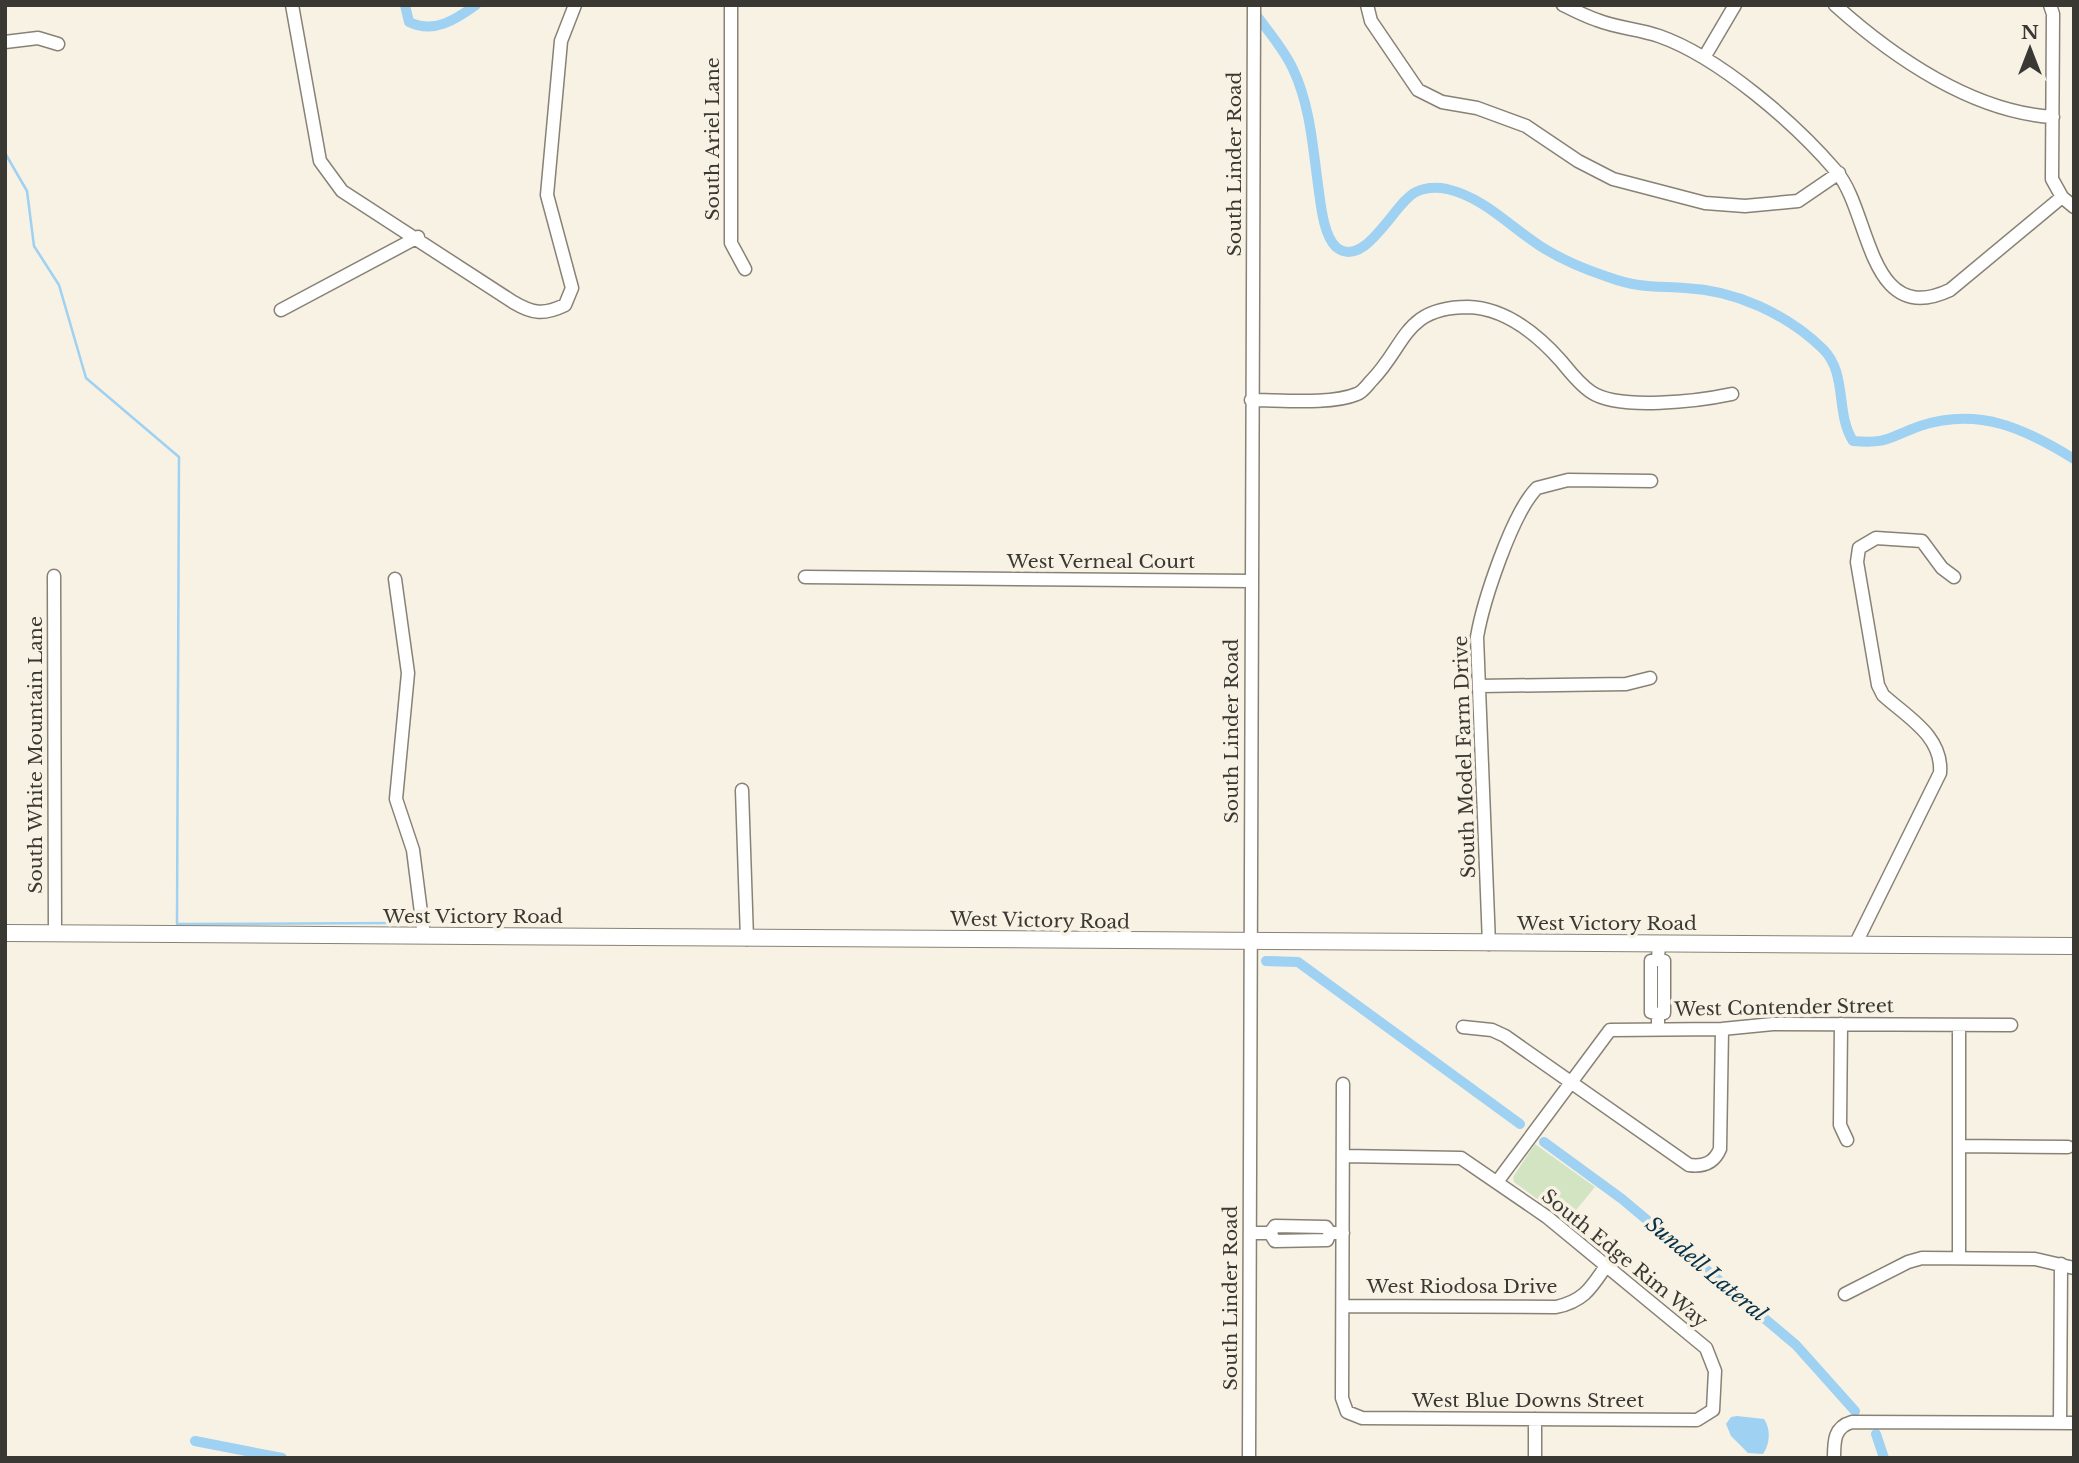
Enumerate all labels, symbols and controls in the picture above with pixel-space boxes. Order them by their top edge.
north arrow [1995,14,2065,84]
text: N [2021,21,2039,44]
street label: South Ariel Lane [701,57,724,221]
street label: South Linder Road [1223,71,1246,256]
street label: West Verneal Court [1006,550,1196,573]
street label: South White Mountain Lane [24,616,47,894]
street label: South Model Farm Drive [1449,635,1480,879]
street label: South Linder Road [1220,638,1243,823]
street label: West Victory Road [382,905,563,928]
street label: West Victory Road [949,907,1130,934]
street label: West Victory Road [1516,912,1697,935]
street label: West Contender Street [1673,994,1895,1021]
street label: South Edge Rim Way [1537,1184,1712,1332]
street label: South Linder Road [1219,1205,1242,1390]
water label: Sundell Lateral [1640,1211,1772,1327]
street label: West Riodosa Drive [1366,1275,1557,1298]
street label: West Blue Downs Street [1411,1389,1645,1412]

